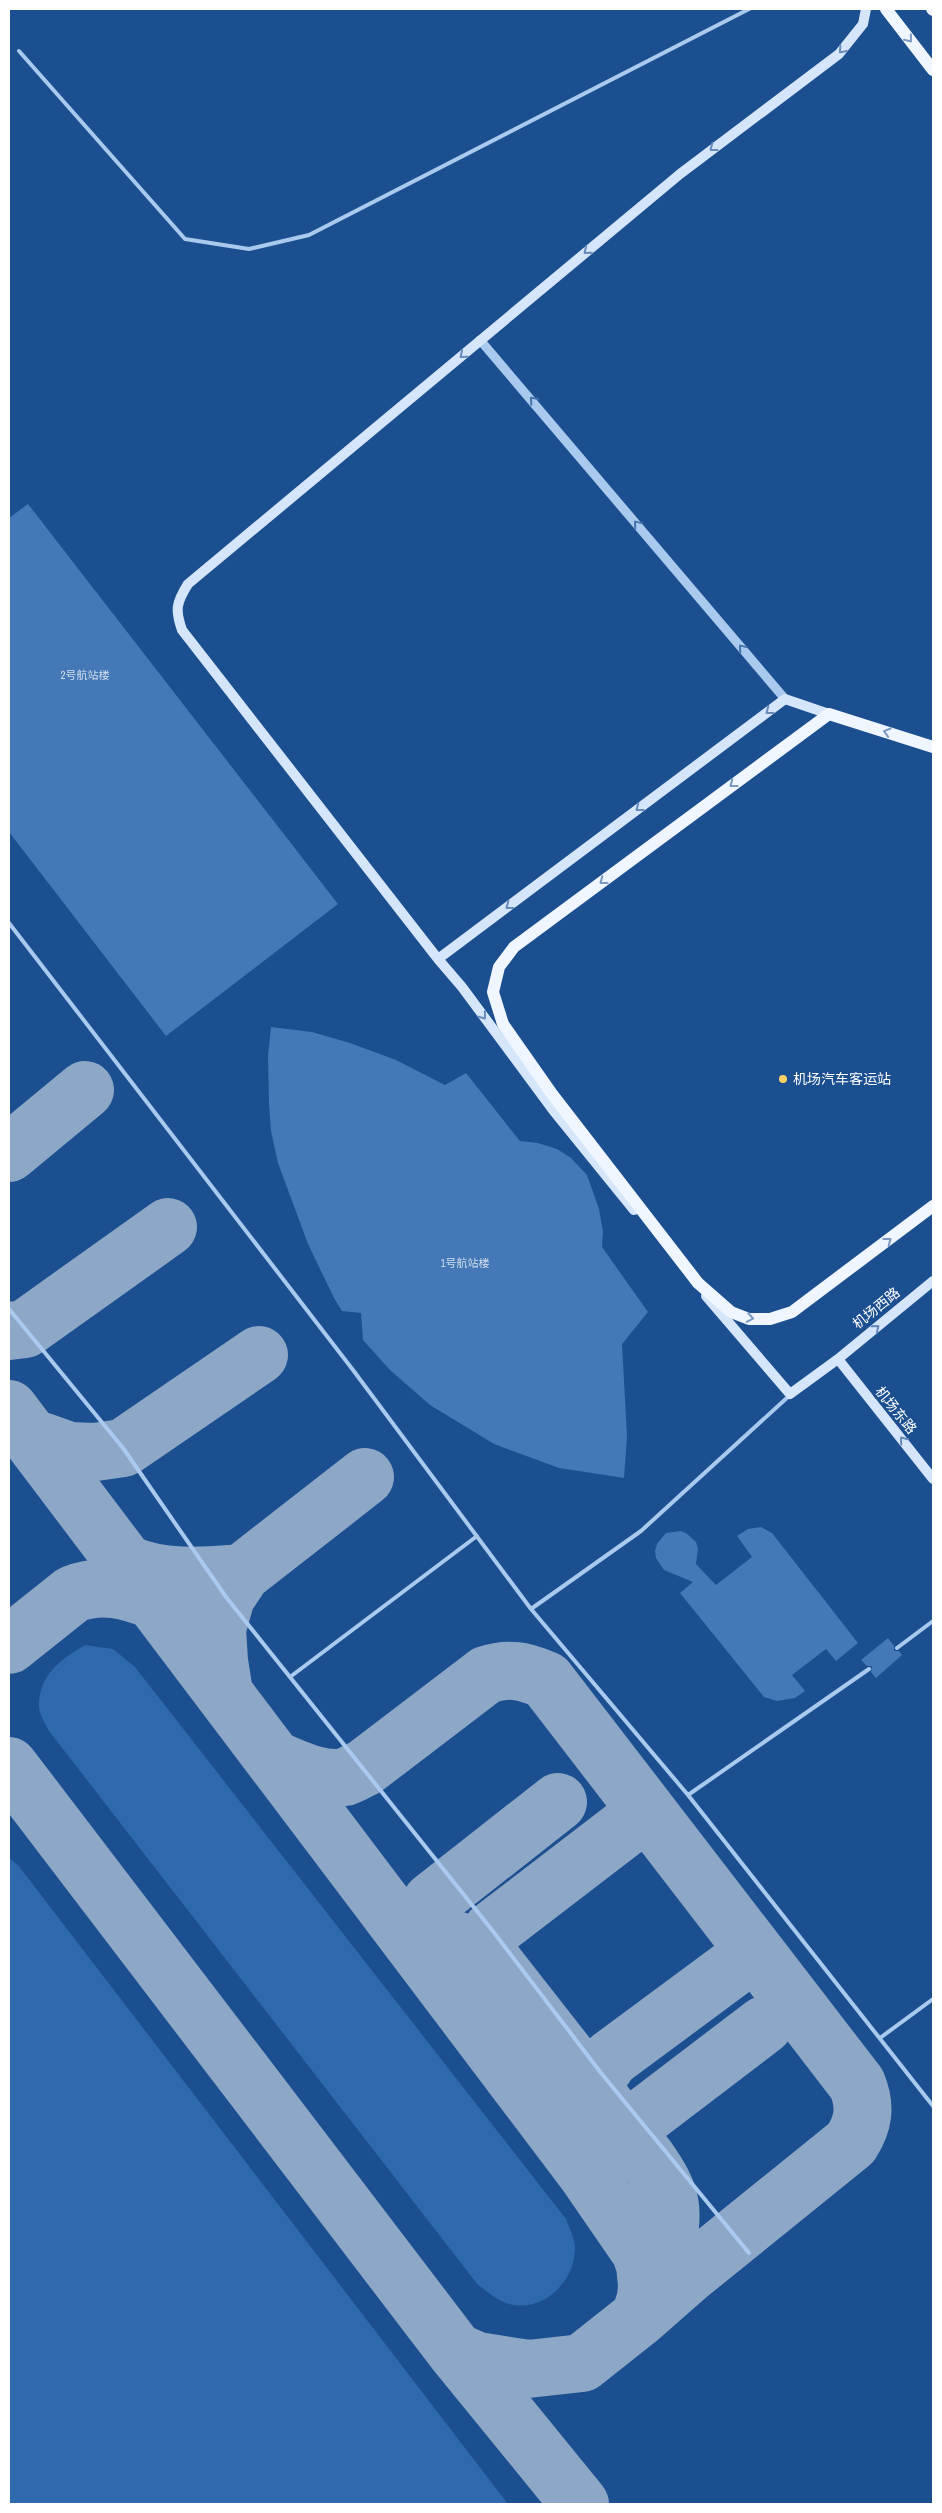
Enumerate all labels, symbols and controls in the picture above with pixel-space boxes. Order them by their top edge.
one-way arrow [904,33,912,42]
one-way arrow [839,44,848,53]
one-way arrow [710,143,719,151]
one-way arrow [584,245,593,254]
one-way arrow [459,349,468,358]
one-way arrow [530,397,538,406]
one-way arrow [635,521,643,530]
one-way arrow [739,645,748,654]
house number: 2号航站楼 [60,668,110,682]
one-way arrow [766,705,775,713]
one-way arrow [883,728,891,738]
one-way arrow [729,778,739,787]
one-way arrow [635,802,645,811]
one-way arrow [599,875,609,884]
one-way arrow [506,900,515,908]
one-way arrow [478,1010,486,1019]
place label: 机场汽车客运站 [793,1070,891,1088]
marker: 机场汽车客运站 [777,1073,789,1085]
one-way arrow [882,1238,892,1247]
house number: 1号航站楼 [440,1256,490,1270]
street label: 机场西路 [849,1283,903,1333]
one-way arrow [745,1312,754,1322]
one-way arrow [870,1326,879,1334]
street label: 机场东路 [871,1383,921,1437]
one-way arrow [899,1437,908,1446]

